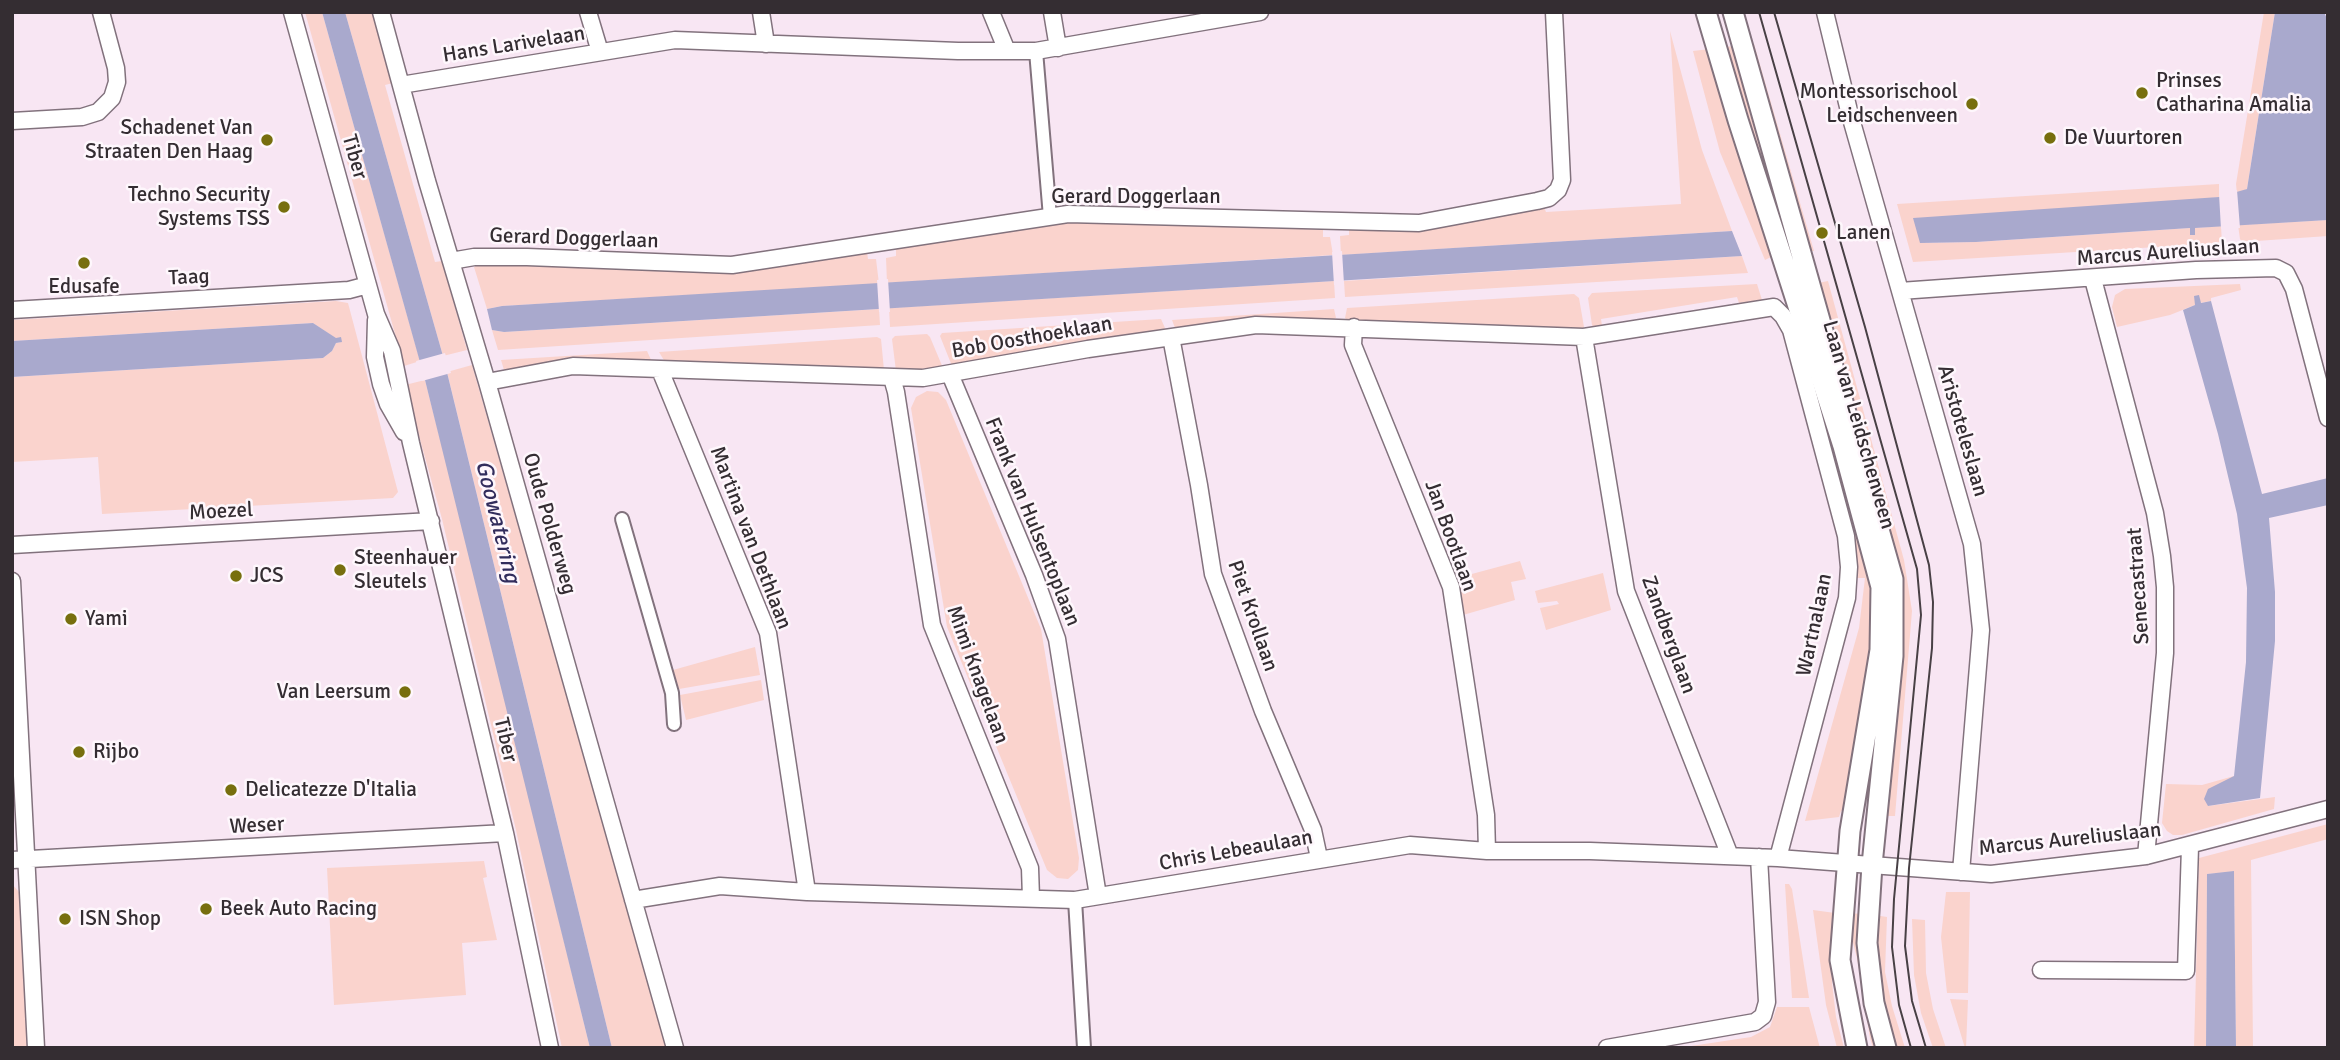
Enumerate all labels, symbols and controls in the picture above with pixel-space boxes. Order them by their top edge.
street label: Hans Larivelaan [441,21,587,69]
place label: Prinses Catharina Amalia [2156,68,2312,118]
place label: Montessorischool Leidschenveen [1799,79,1958,129]
marker: Prinses Catharina Amalia [2134,85,2150,101]
marker: Montessorischool Leidschenveen [1964,96,1980,112]
place label: Schadenet Van Straaten Den Haag [85,115,253,165]
place label: De Vuurtoren [2064,125,2183,151]
marker: De Vuurtoren [2042,130,2058,146]
marker: Schadenet Van Straaten Den Haag [259,132,275,148]
street label: Tiber [336,132,372,182]
place label: Techno Security Systems TSS [128,182,270,232]
street label: Gerard Doggerlaan [1051,184,1221,210]
marker: Techno Security Systems TSS [276,199,292,215]
place label: Lanen [1836,220,1891,246]
street label: Gerard Doggerlaan [489,223,659,255]
marker: Lanen [1814,225,1830,241]
street label: Marcus Aureliuslaan [2076,234,2260,272]
marker: Edusafe [76,255,92,271]
street label: Taag [168,264,210,292]
place label: Edusafe [48,274,120,300]
street label: Bob Oosthoeklaan [950,311,1114,365]
street label: Laan van Leidschenveen [1816,318,1900,532]
street label: Aristoteleslaan [1931,362,1993,500]
street label: Frank van Hulsentoplaan [979,414,1085,630]
street label: Martina van Dethlaan [704,443,796,633]
street label: Oude Polderweg [517,450,581,598]
water label: Goowatering [468,458,526,586]
street label: Jan Bootlaan [1418,477,1482,595]
street label: Moezel [188,498,254,526]
street label: Senecastraat [2122,527,2156,645]
place label: Steenhauer Sleutels [354,545,457,595]
street label: Piet Krollaan [1221,557,1283,675]
marker: Steenhauer Sleutels [332,562,348,578]
place label: JCS [250,563,284,589]
marker: JCS [228,568,244,584]
street label: Wartnalaan [1792,571,1838,679]
street label: Zandberglaan [1635,572,1701,698]
street label: Mimi Knagelaan [940,603,1014,747]
place label: Yami [85,606,128,632]
marker: Yami [63,611,79,627]
place label: Van Leersum [276,679,391,705]
marker: Van Leersum [397,684,413,700]
street label: Tiber [488,715,522,765]
place label: Rijbo [93,739,139,765]
marker: Rijbo [71,744,87,760]
place label: Delicatezze D'Italia [245,777,417,803]
marker: Delicatezze D'Italia [223,782,239,798]
street label: Weser [229,812,285,840]
street label: Marcus Aureliuslaan [1977,818,2163,862]
street label: Chris Lebeaulaan [1157,825,1315,877]
place label: Beek Auto Racing [220,896,377,922]
marker: Beek Auto Racing [198,901,214,917]
place label: ISN Shop [79,906,161,932]
marker: ISN Shop [57,911,73,927]

